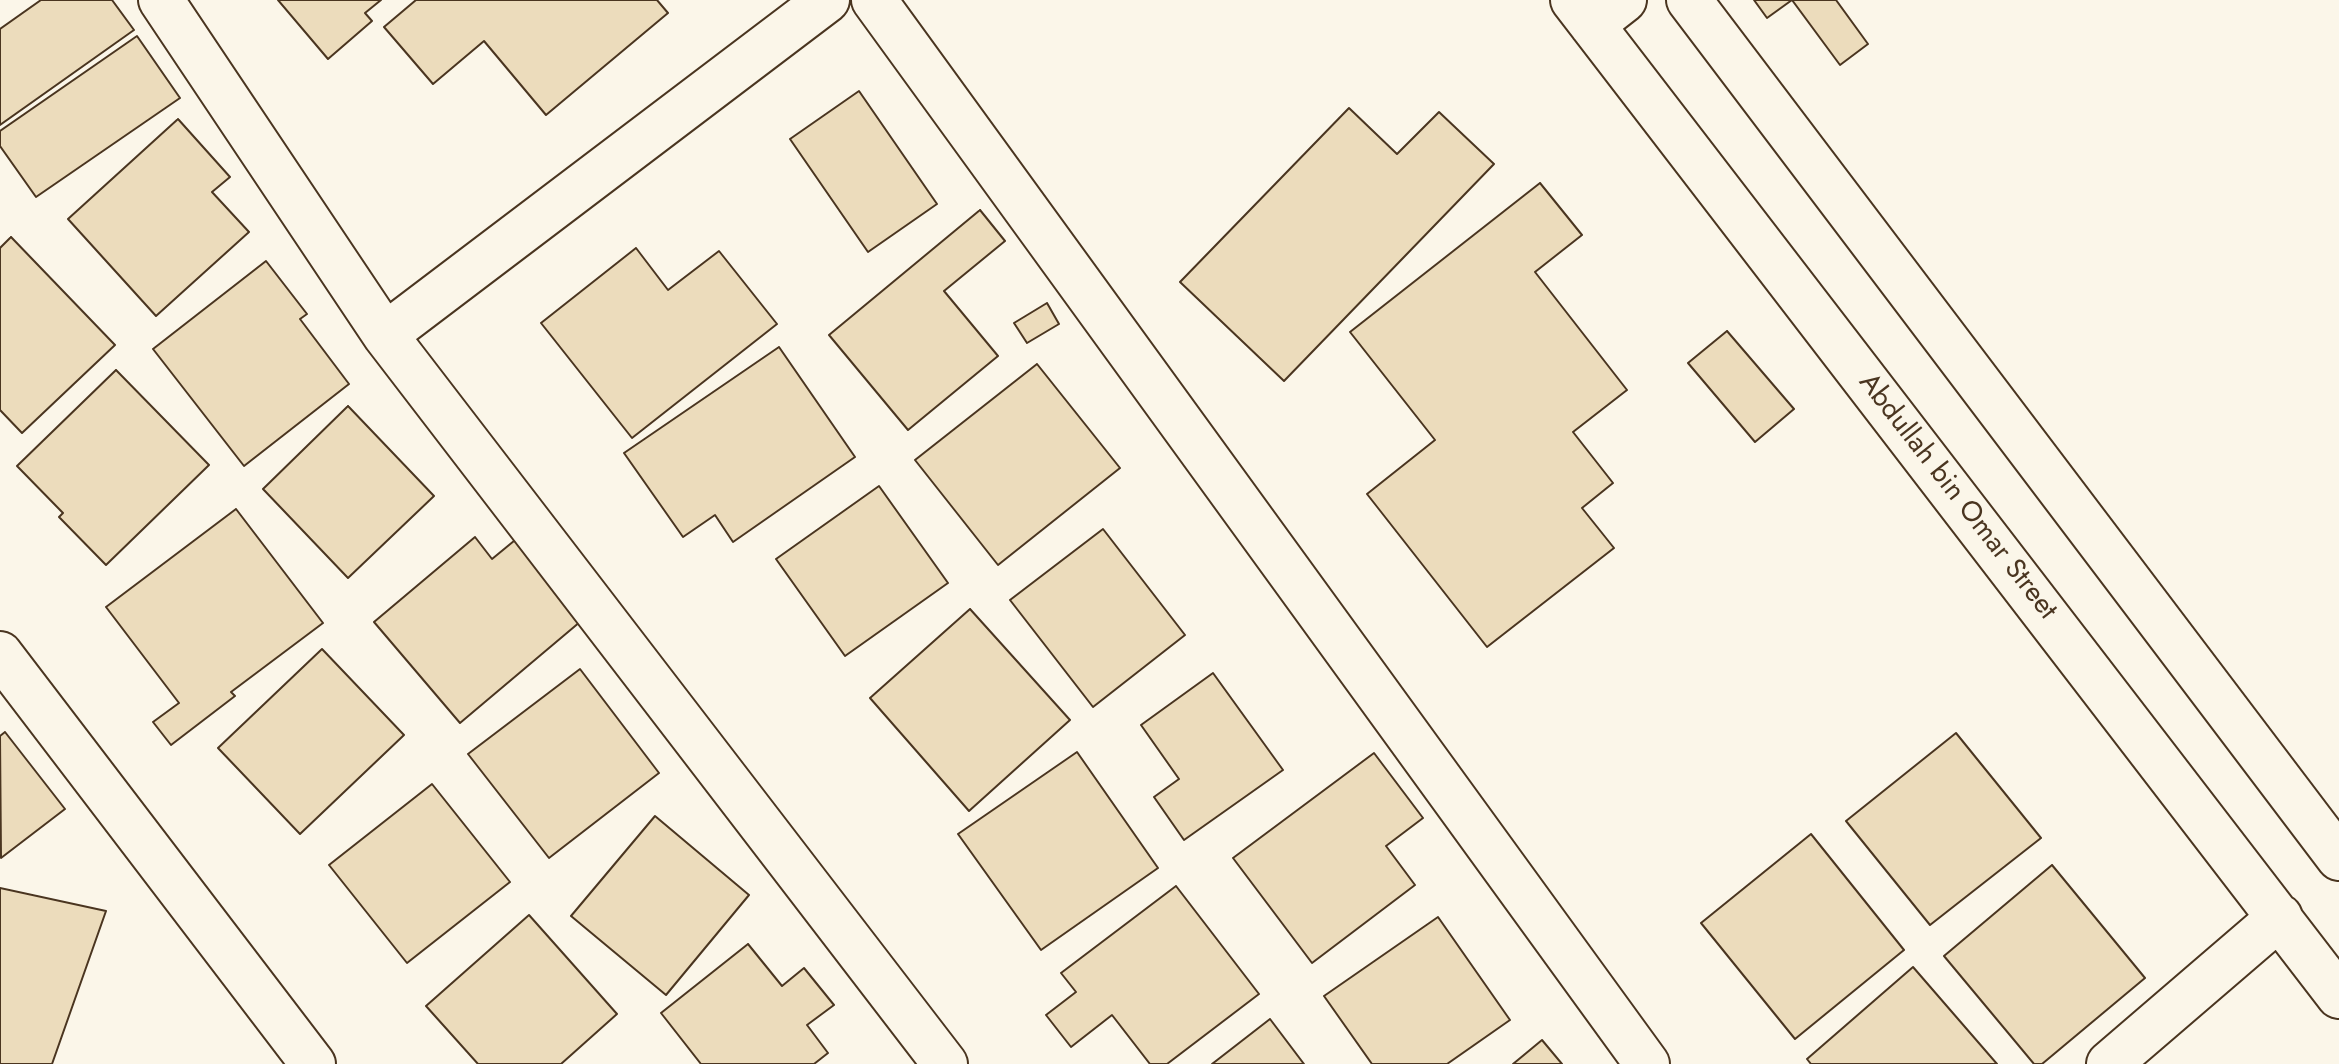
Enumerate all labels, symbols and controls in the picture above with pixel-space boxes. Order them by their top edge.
street label: Abdullah bin Omar Street [1850,367,2064,627]

